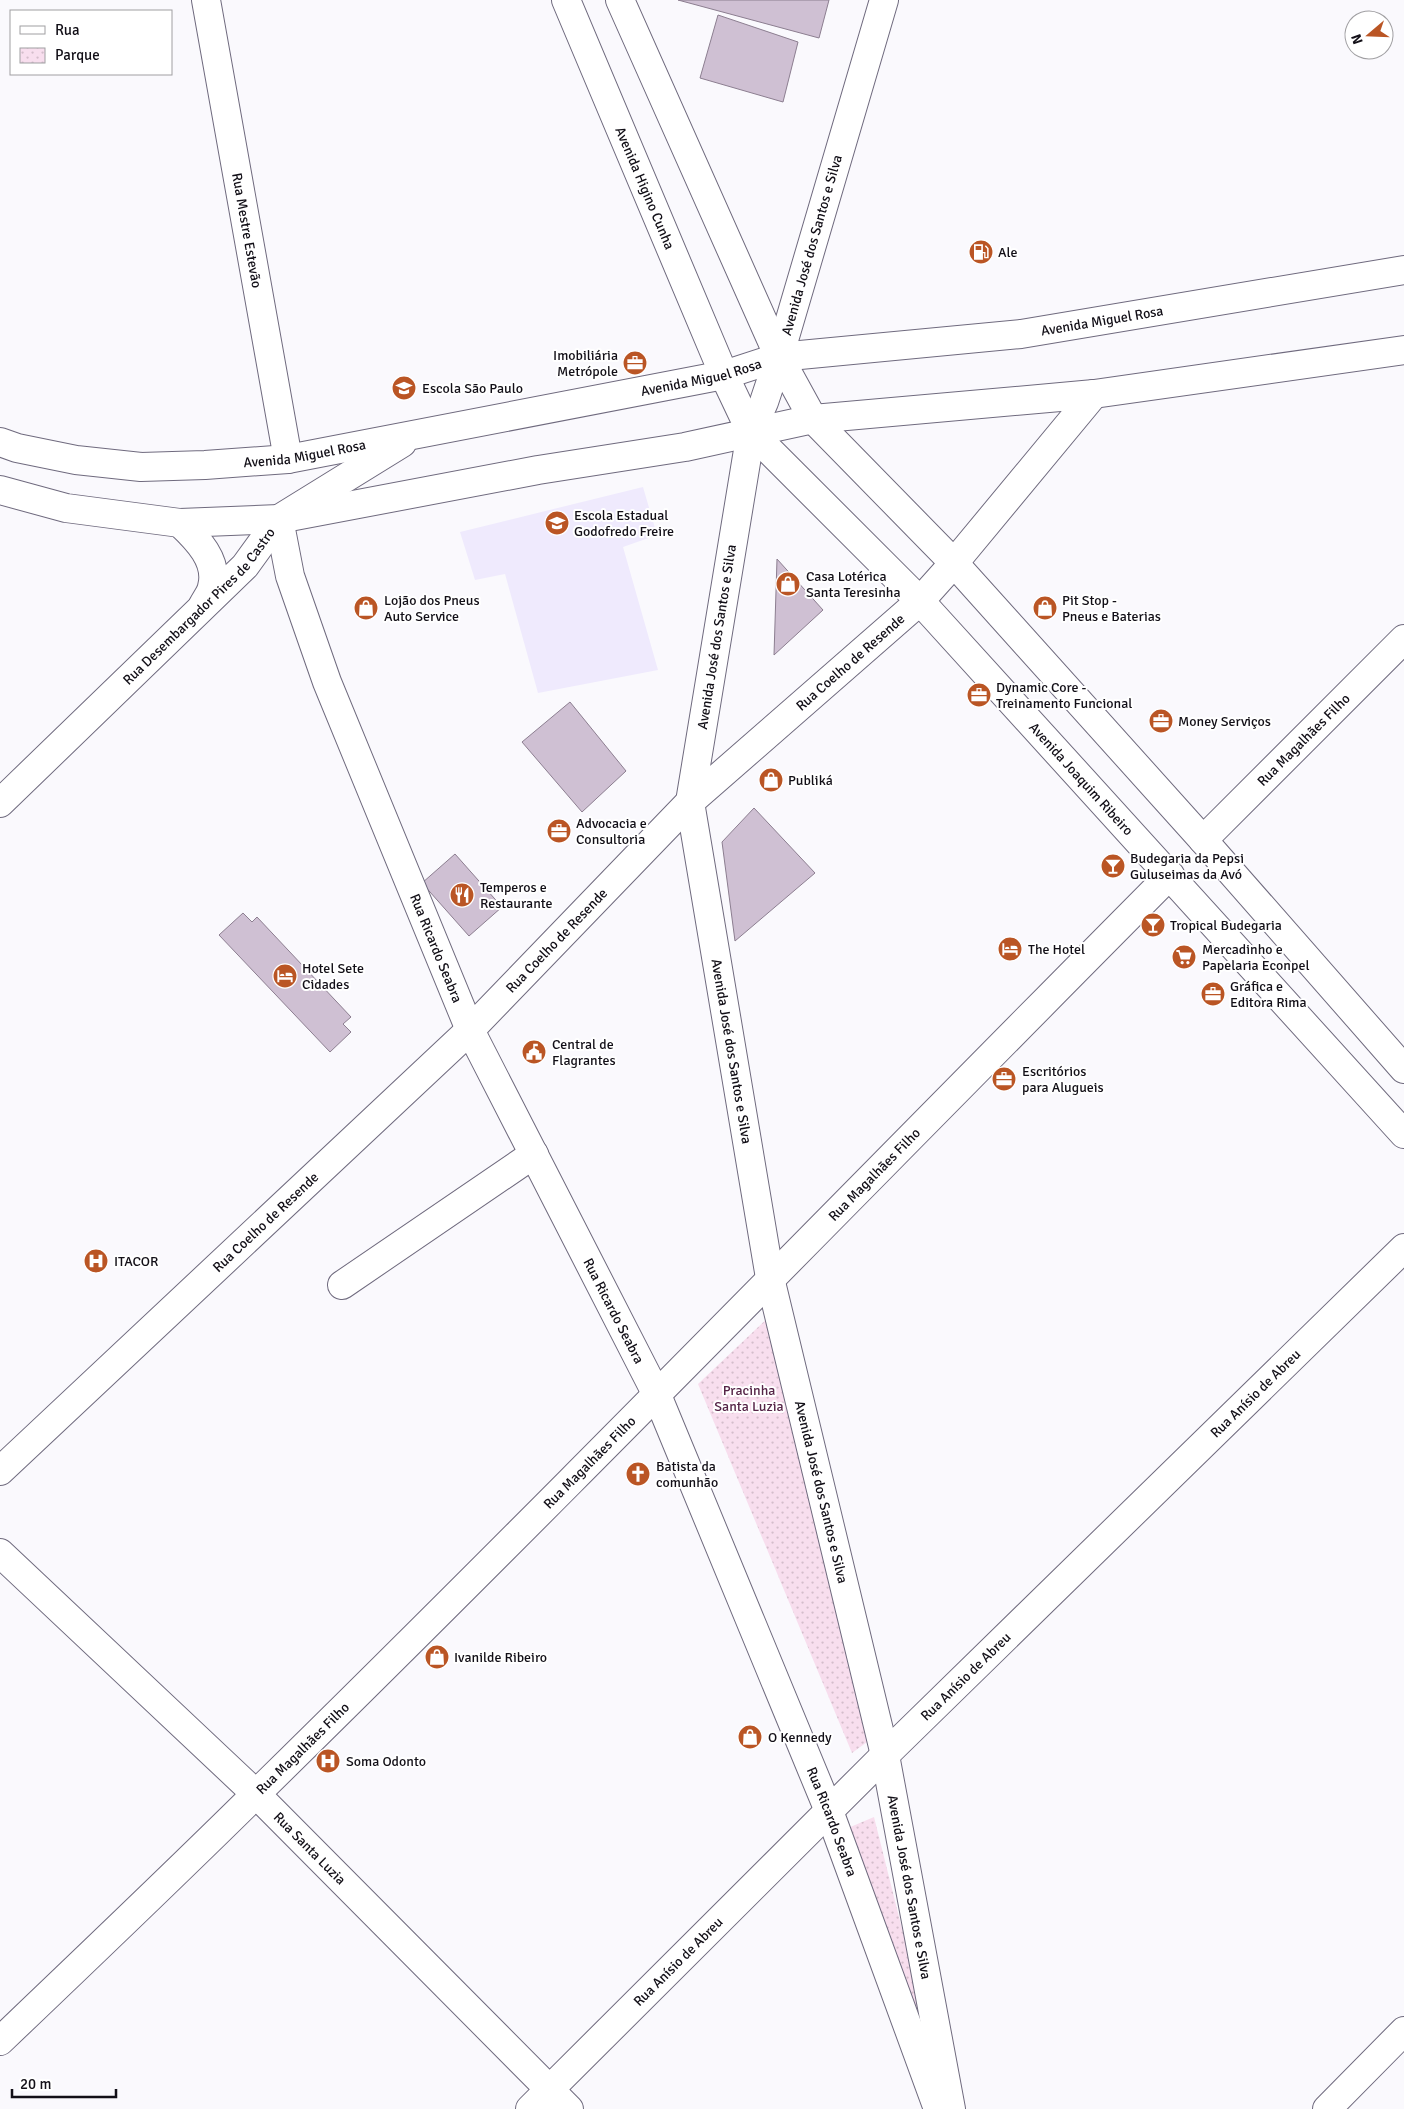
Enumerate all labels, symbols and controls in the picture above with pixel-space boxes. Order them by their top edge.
legend [10,10,172,75]
north arrow [1344,10,1394,60]
text: Rua [55,21,80,39]
text: N [1348,32,1367,46]
text: Parque [55,46,100,64]
street label: Avenida Higino Cunha [612,124,679,252]
street label: Avenida José dos Santos e Silva [778,153,846,337]
street label: Rua Mestre Estevão [229,171,266,289]
fuel station icon: Ale [968,239,994,265]
place label: Ale [998,244,1017,261]
street label: Avenida Miguel Rosa [1040,302,1164,339]
place label: Imobiliária Metrópole [553,347,618,380]
office icon: Imobiliária Metrópole [622,350,648,376]
street label: Avenida Miguel Rosa [639,355,764,399]
school or university icon: Escola São Paulo [391,375,417,401]
place label: Escola São Paulo [422,380,523,397]
street label: Avenida Miguel Rosa [243,436,367,471]
place label: Escola Estadual Godofredo Freire [574,507,674,540]
school or university icon: Escola Estadual Godofredo Freire [544,510,570,536]
street label: Rua Desembargador Pires de Castro [119,524,278,688]
street label: Avenida José dos Santos e Silva [694,543,740,731]
place label: Casa Lotérica Santa Teresinha [806,568,901,601]
shop icon: Casa Lotérica Santa Teresinha [775,571,801,597]
place label: Lojão dos Pneus Auto Service [384,592,480,625]
place label: Pit Stop - Pneus e Baterias [1062,592,1161,625]
shop icon: Lojão dos Pneus Auto Service [353,595,379,621]
shop icon: Pit Stop - Pneus e Baterias [1032,595,1058,621]
street label: Rua Coelho de Resende [792,610,908,714]
place label: Dynamic Core - Treinamento Funcional [996,679,1132,712]
office icon: Dynamic Core - Treinamento Funcional [966,682,992,708]
street label: Rua Magalhães Filho [1254,690,1353,789]
office icon: Money Serviços [1148,708,1174,734]
place label: Money Serviços [1178,713,1271,730]
street label: Avenida Joaquim Ribeiro [1026,719,1137,839]
shop icon: Publiká [758,767,784,793]
place label: Publiká [788,772,833,789]
place label: Advocacia e Consultoria [576,815,647,848]
office icon: Advocacia e Consultoria [546,818,572,844]
place label: Budegaria da Pepsi Guluseimas da Avó [1130,850,1244,883]
bar icon: Budegaria da Pepsi Guluseimas da Avó [1100,853,1126,879]
place label: Temperos e Restaurante [480,879,553,912]
restaurant icon: Temperos e Restaurante [449,882,475,908]
street label: Rua Coelho de Resende [502,885,611,996]
street label: Rua Ricardo Seabra [406,891,466,1005]
bar icon: Tropical Budegaria [1140,912,1166,938]
place label: Tropical Budegaria [1170,917,1282,934]
hotel icon: The Hotel [997,936,1023,962]
place label: The Hotel [1028,941,1085,958]
place label: Mercadinho e Papelaria Econpel [1202,941,1310,974]
supermarket icon: Mercadinho e Papelaria Econpel [1171,944,1197,970]
street label: Avenida José dos Santos e Silva [708,958,756,1145]
place label: Hotel Sete Cidades [302,960,364,993]
hotel icon: Hotel Sete Cidades [272,963,298,989]
place label: Gráfica e Editora Rima [1230,978,1307,1011]
office icon: Gráfica e Editora Rima [1200,981,1226,1007]
place label: Central de Flagrantes [552,1036,616,1069]
public building icon: Central de Flagrantes [521,1039,547,1065]
place label: Escritórios para Alugueis [1022,1063,1104,1096]
office icon: Escritórios para Alugueis [991,1066,1017,1092]
street label: Rua Magalhães Filho [825,1124,924,1224]
street label: Rua Coelho de Resende [209,1168,322,1276]
hospital icon: ITACOR [83,1248,109,1274]
place label: ITACOR [114,1253,158,1270]
street label: Rua Ricardo Seabra [580,1255,648,1366]
street label: Rua Anísio de Abreu [1207,1345,1304,1441]
park label: Pracinha Santa Luzia [714,1382,784,1415]
street label: Avenida José dos Santos e Silva [791,1399,852,1585]
street label: Rua Magalhães Filho [540,1412,639,1512]
place label: Batista da comunhão [656,1458,718,1491]
church icon: Batista da comunhão [625,1461,651,1487]
street label: Rua Anísio de Abreu [917,1628,1014,1724]
shop icon: Ivanilde Ribeiro [424,1644,450,1670]
place label: Ivanilde Ribeiro [454,1649,547,1666]
street label: Rua Magalhães Filho [252,1699,353,1798]
shop icon: O Kennedy [737,1724,763,1750]
place label: O Kennedy [768,1729,832,1746]
hospital icon: Soma Odonto [315,1748,341,1774]
place label: Soma Odonto [346,1753,426,1770]
street label: Rua Ricardo Seabra [803,1764,861,1879]
street label: Avenida José dos Santos e Silva [884,1794,935,1981]
street label: Rua Santa Luzia [270,1808,350,1888]
street label: Rua Anísio de Abreu [630,1913,726,2010]
scale bar [12,2066,116,2098]
text: 20 m [20,2075,51,2093]

